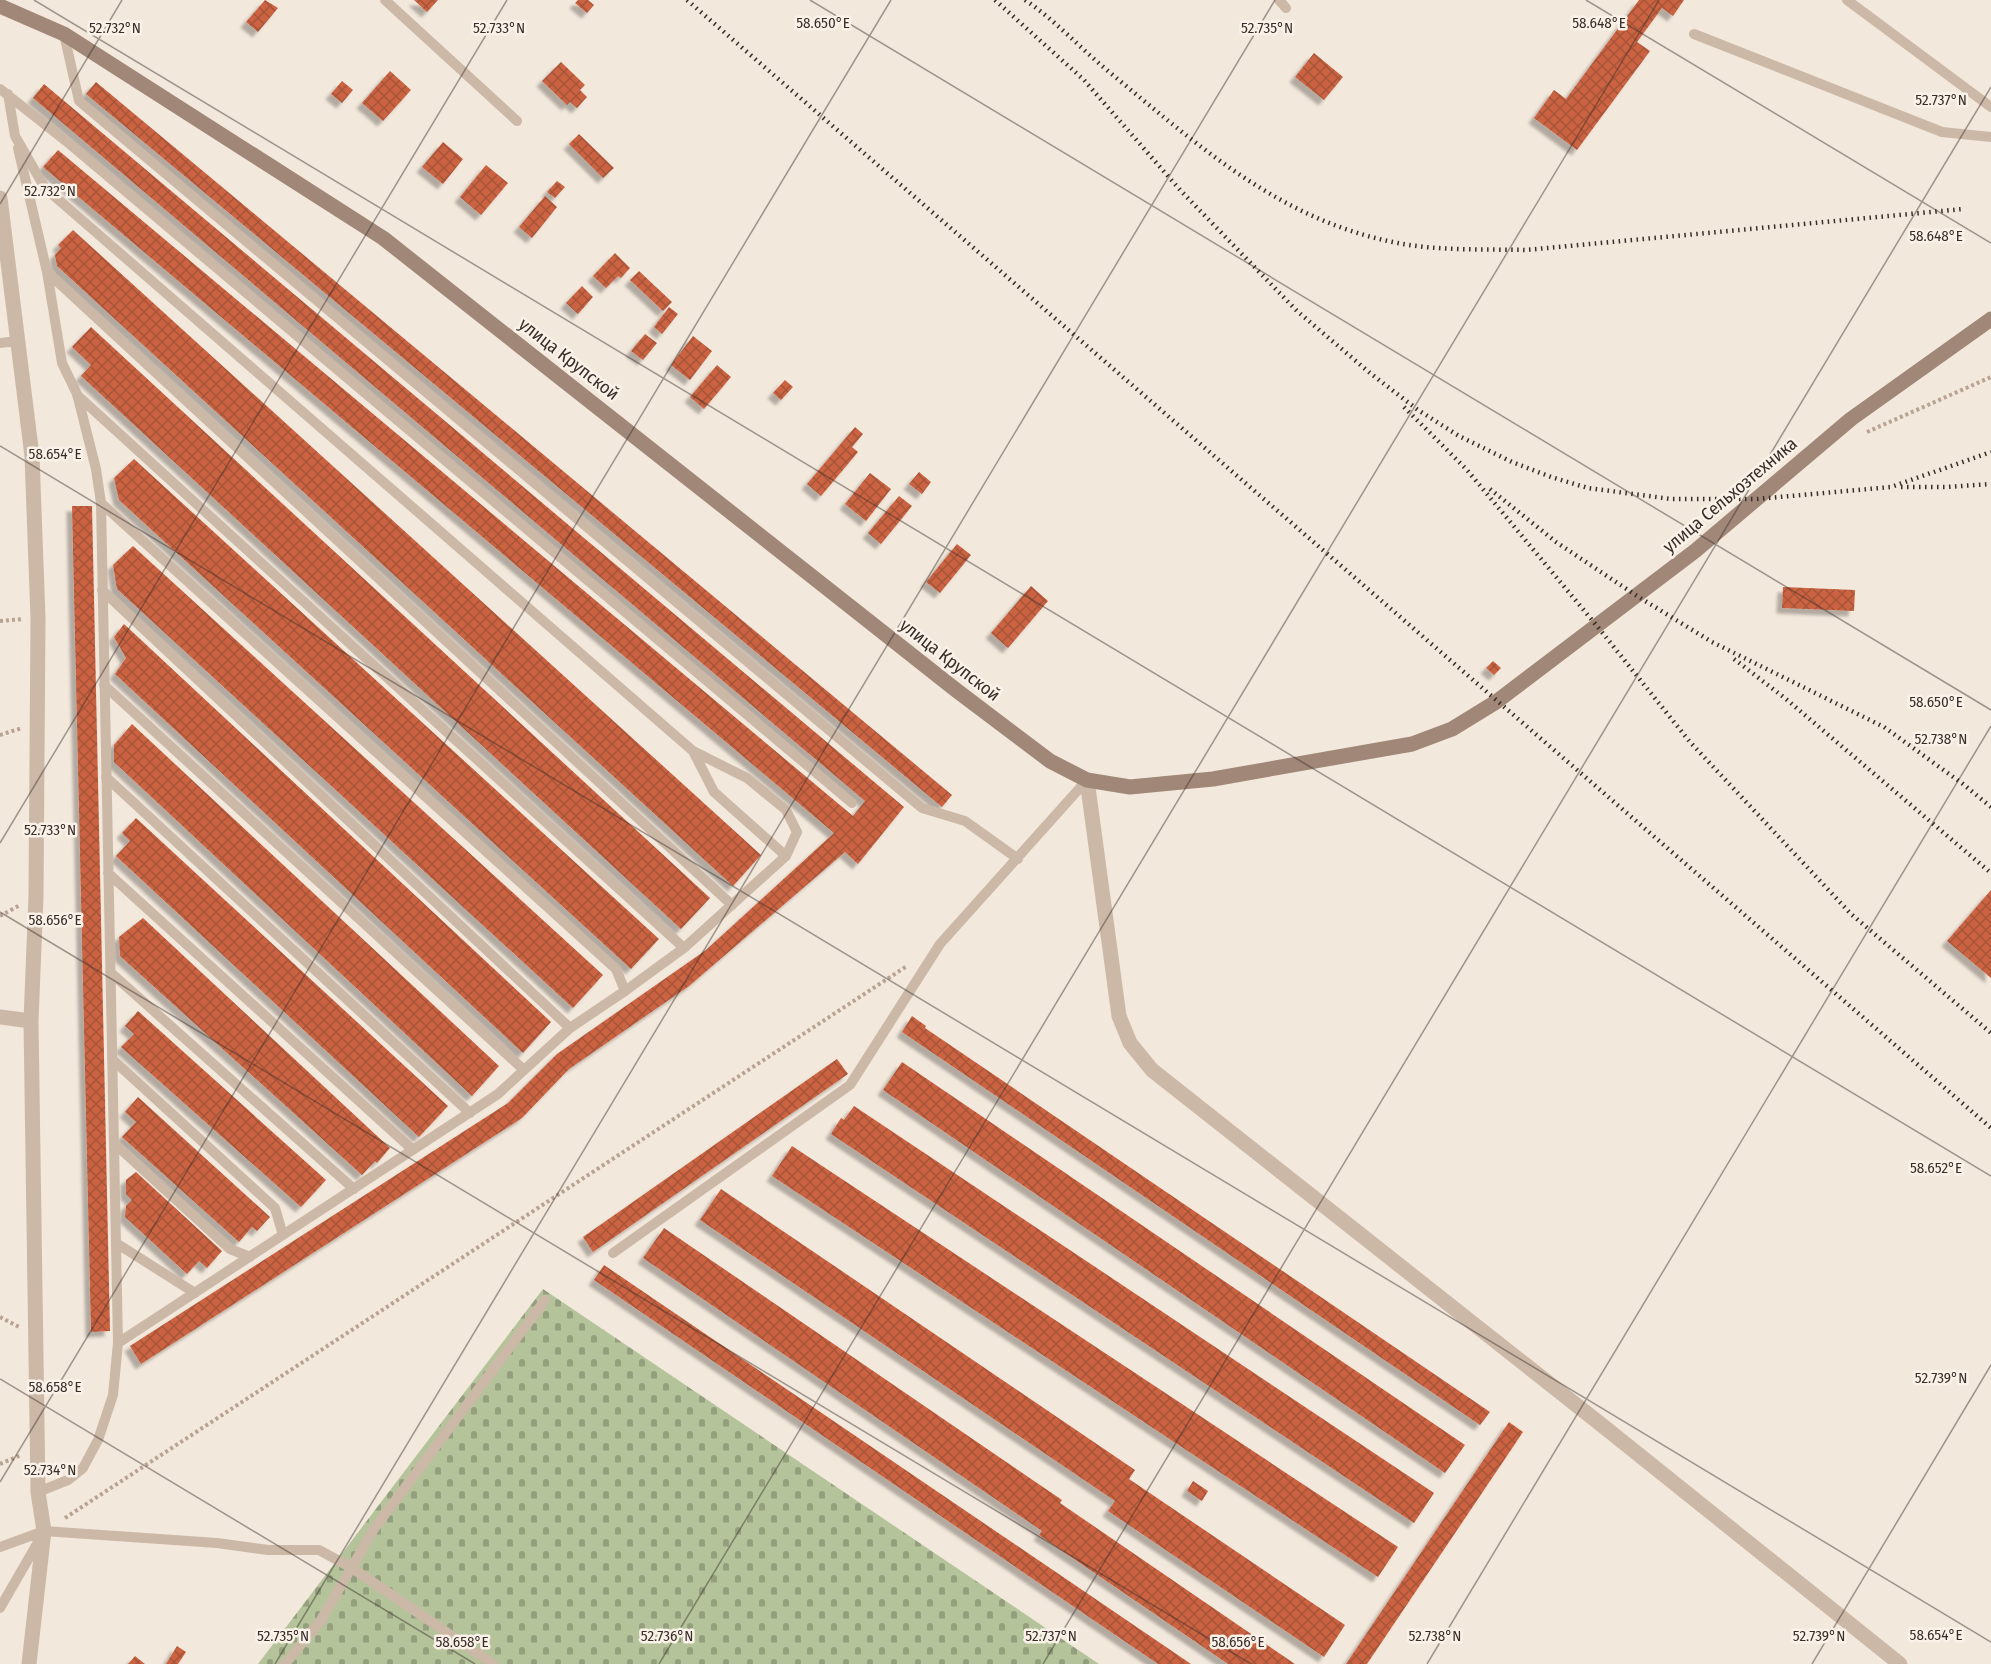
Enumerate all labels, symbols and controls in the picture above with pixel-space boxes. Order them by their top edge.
text: 58.650°E [796,14,850,32]
text: 58.648°E [1572,14,1626,32]
text: 52.732°N [89,19,141,37]
text: 52.733°N [473,19,525,37]
text: 52.735°N [1241,19,1293,37]
text: 52.737°N [1915,91,1967,109]
text: 52.732°N [24,182,76,200]
text: 58.648°E [1909,227,1963,245]
street label: улица Крупской [515,313,623,405]
street label: улица Сельхозтехника [1658,432,1802,558]
text: 58.654°E [29,445,82,463]
street label: улица Крупской [896,614,1004,706]
text: 58.650°E [1909,693,1963,711]
text: 52.738°N [1915,730,1967,748]
text: 52.733°N [24,821,76,839]
text: 58.656°E [28,911,82,929]
text: 58.652°E [1910,1159,1962,1177]
text: 52.739°N [1915,1369,1967,1387]
text: 58.658°E [28,1378,82,1396]
text: 52.734°N [24,1461,76,1479]
text: 58.654°E [1910,1626,1963,1644]
text: 52.735°N [257,1627,309,1645]
text: 52.736°N [641,1627,693,1645]
text: 52.737°N [1025,1627,1077,1645]
text: 52.738°N [1409,1627,1461,1645]
text: 52.739°N [1793,1627,1845,1645]
text: 58.658°E [435,1633,489,1651]
text: 58.656°E [1211,1633,1265,1651]

